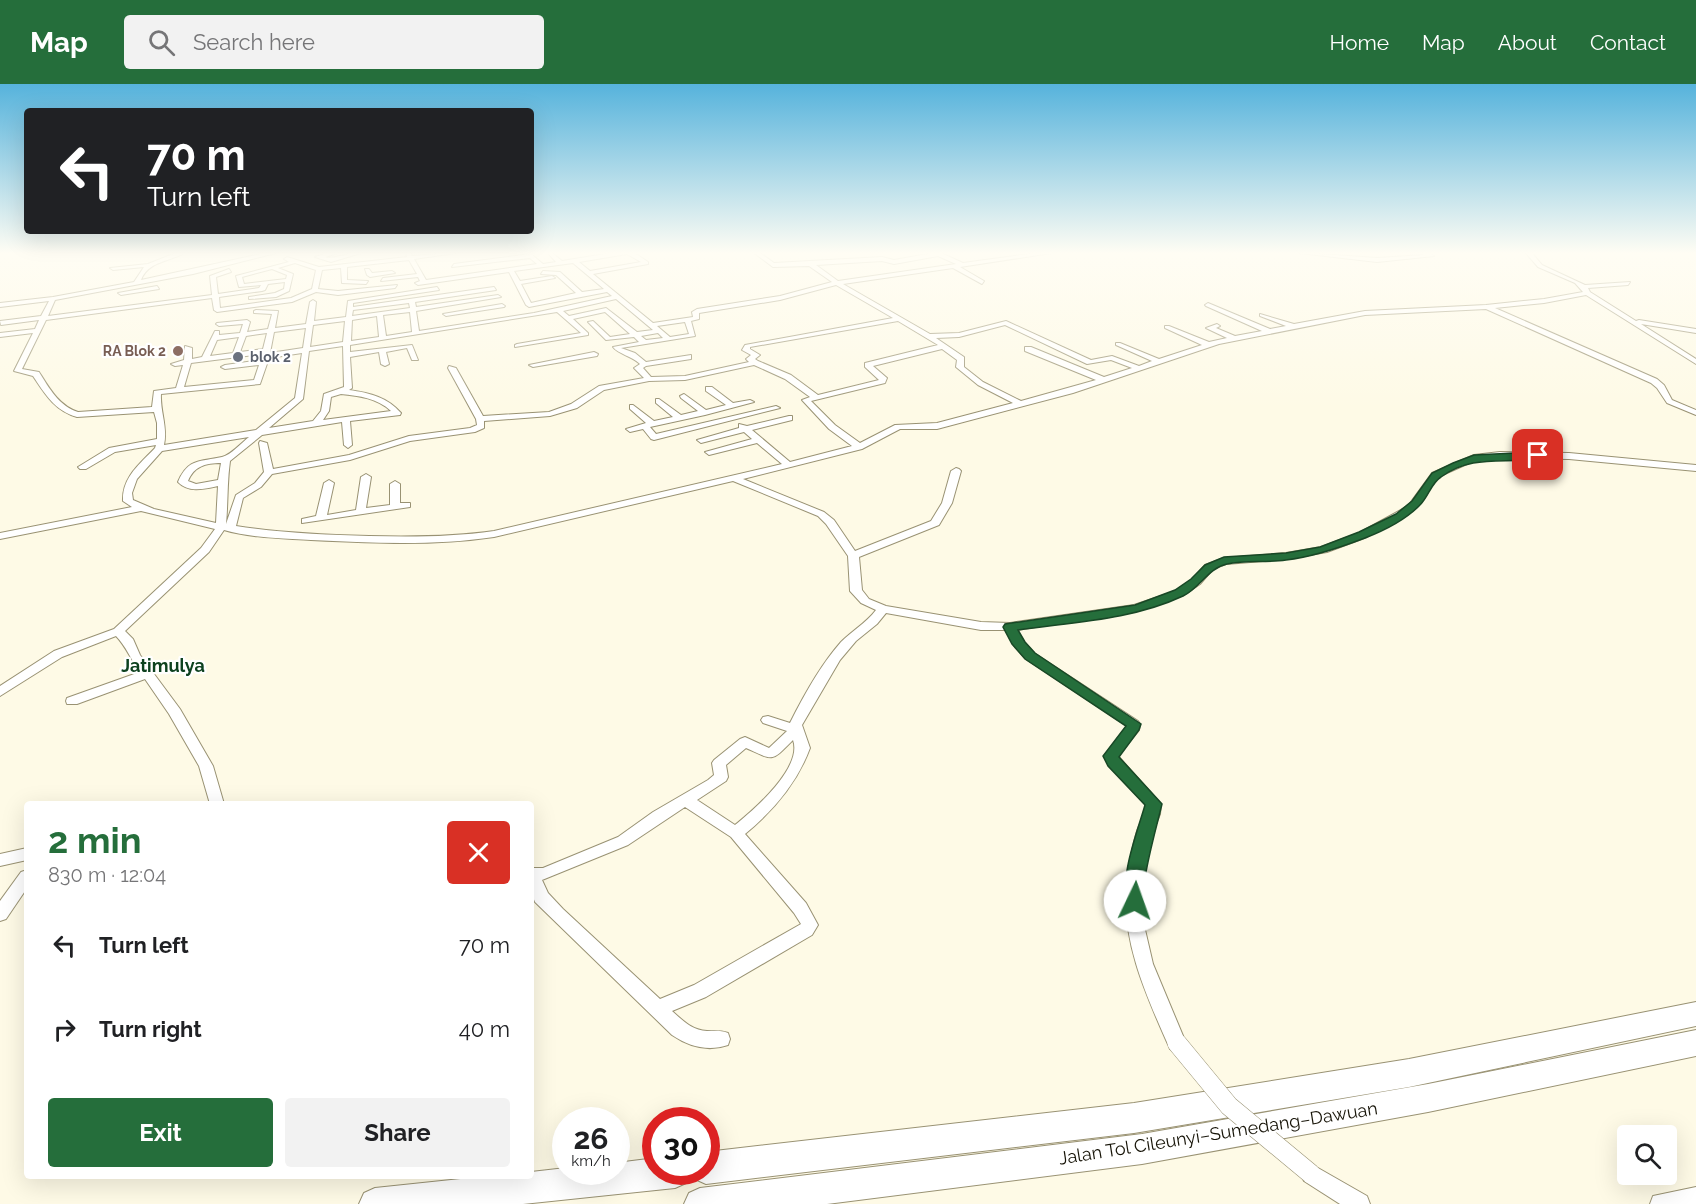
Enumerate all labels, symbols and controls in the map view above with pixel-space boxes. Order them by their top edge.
search box [124,15,544,69]
text: Map [30,26,88,59]
icon: search [145,26,178,59]
text: Search here [193,29,315,55]
text: Home [1330,30,1389,55]
text: Map [1422,30,1465,55]
text: About [1498,30,1557,55]
text: Contact [1590,30,1666,55]
text: 70 m [147,131,246,180]
icon: left [48,132,126,210]
text: Turn left [147,181,250,212]
place label: RA Blok 2 [103,343,166,359]
marker: RA Blok 2 [171,344,185,358]
place label: blok 2 [250,349,291,365]
marker: blok 2 [231,350,245,364]
pin [1512,429,1563,480]
icon: arrive [1521,438,1554,471]
district label: Jatimulya [121,655,205,676]
text: 2 min [48,819,141,861]
button: close [447,821,510,884]
text: 830 m · 12:04 [48,863,166,887]
position arrow [1103,869,1167,933]
icon: left [48,929,81,962]
text: Turn left [99,932,189,958]
text: 70 m [459,932,510,958]
icon: right [48,1013,81,1046]
text: Turn right [99,1016,202,1042]
text: 40 m [459,1016,510,1042]
street label: Jalan Tol Cileunyi–Sumedang–Dawuan [1057,1097,1379,1169]
button: Exit [48,1098,273,1167]
button: Share [285,1098,510,1167]
speed limit sign: 30 [642,1107,720,1185]
text: 26 [573,1121,609,1156]
map controls [1617,1125,1677,1185]
button: search [1617,1125,1677,1185]
text: km/h [571,1152,611,1170]

